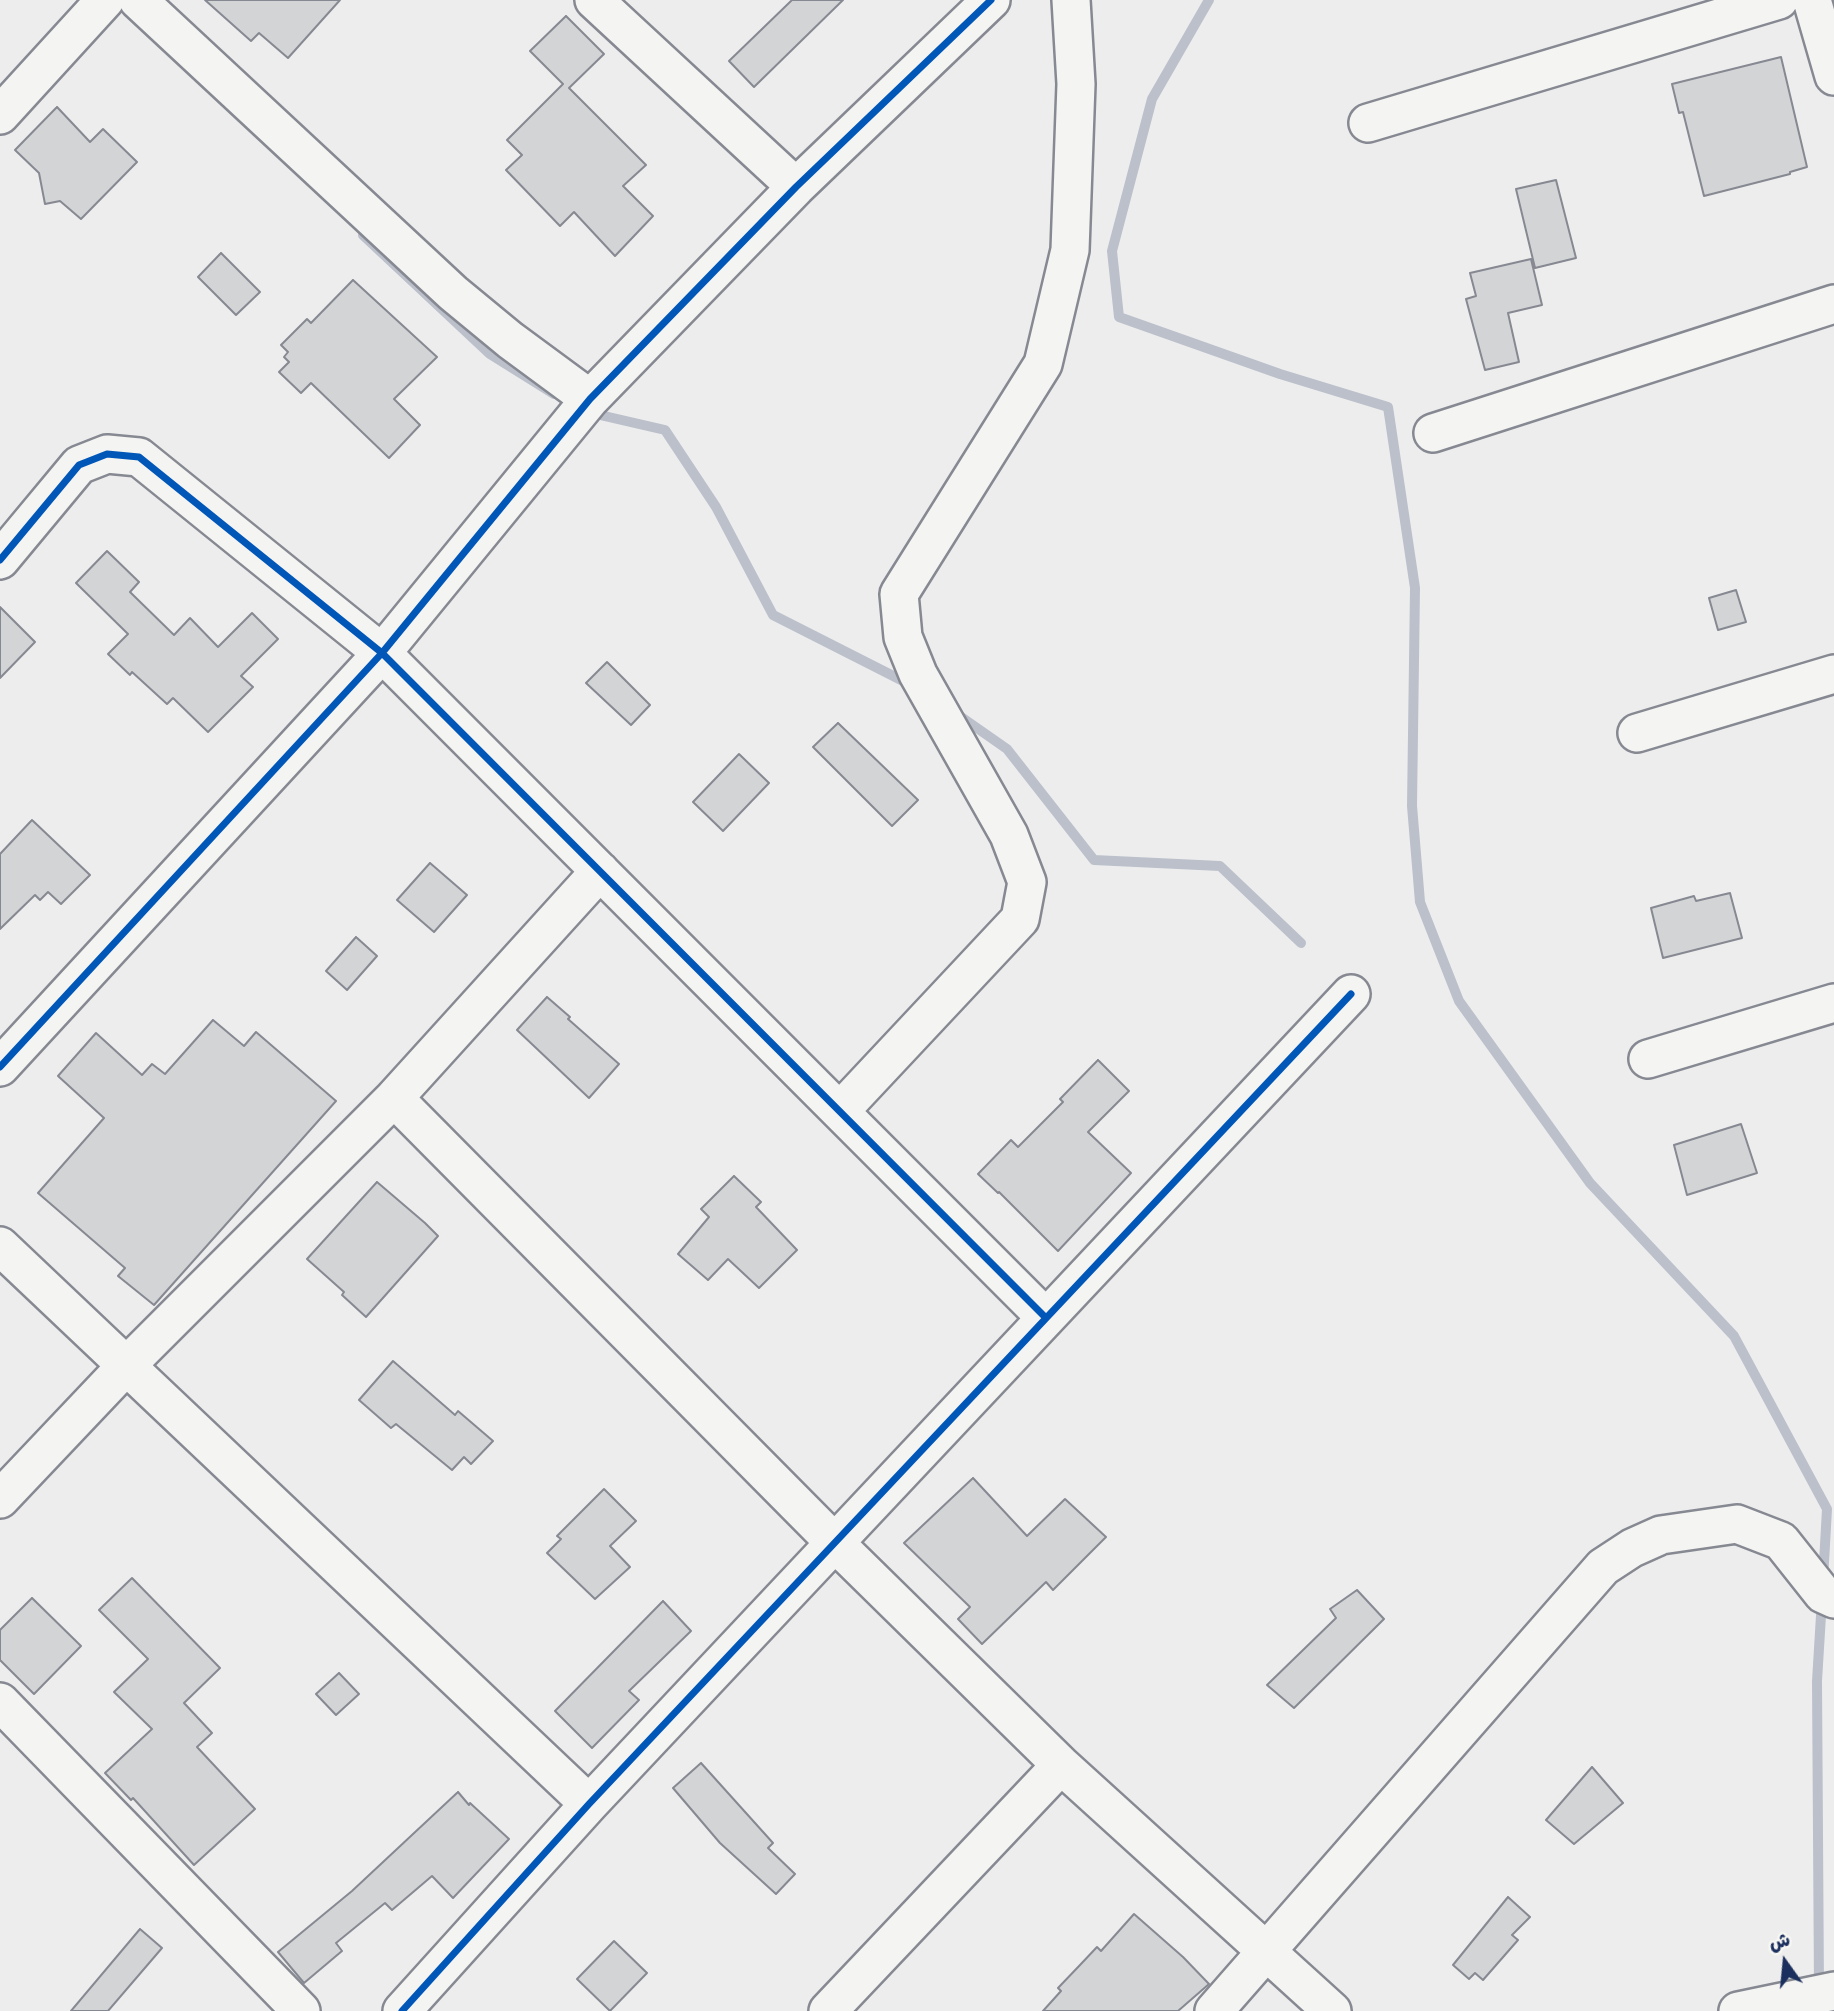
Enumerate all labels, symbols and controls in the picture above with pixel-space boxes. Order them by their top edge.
north arrow [1750,1927,1820,1997]
text: ش [1766,1927,1793,1956]

